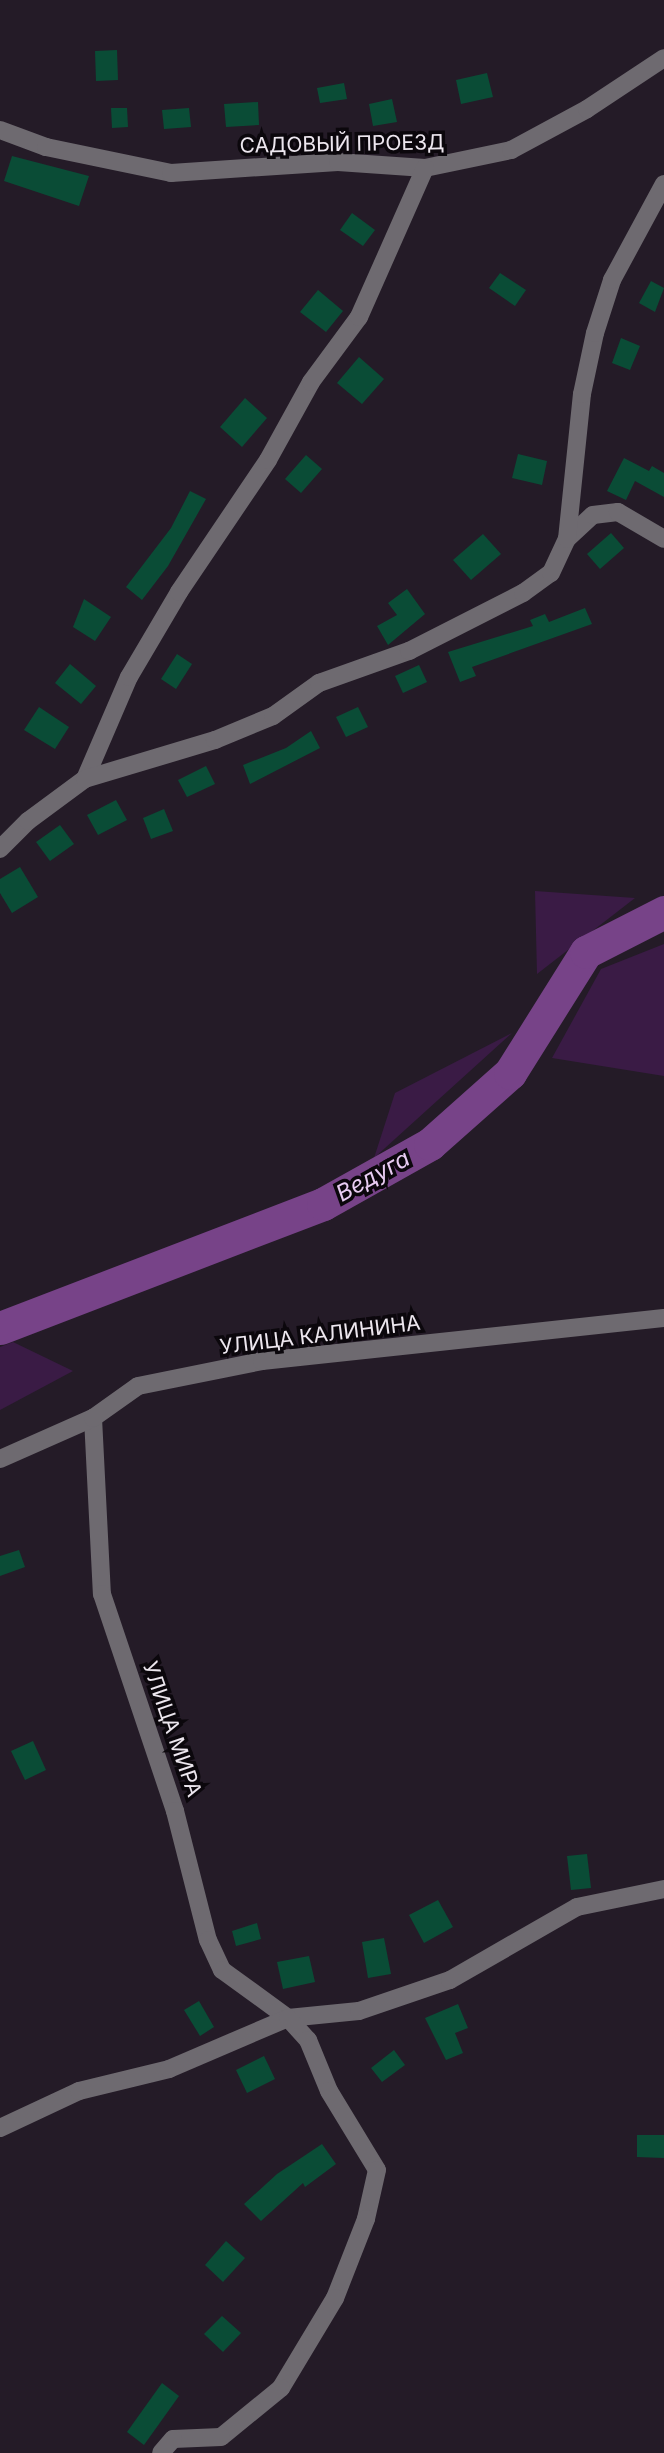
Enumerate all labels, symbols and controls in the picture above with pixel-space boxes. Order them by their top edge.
street label: САДОВЫЙ ПРОЕЗД [240,130,444,158]
water label: Ведуга [331,1145,415,1207]
street label: УЛИЦА КАЛИНИНА [218,1310,422,1360]
street label: УЛИЦА МИРА [137,1658,207,1800]

